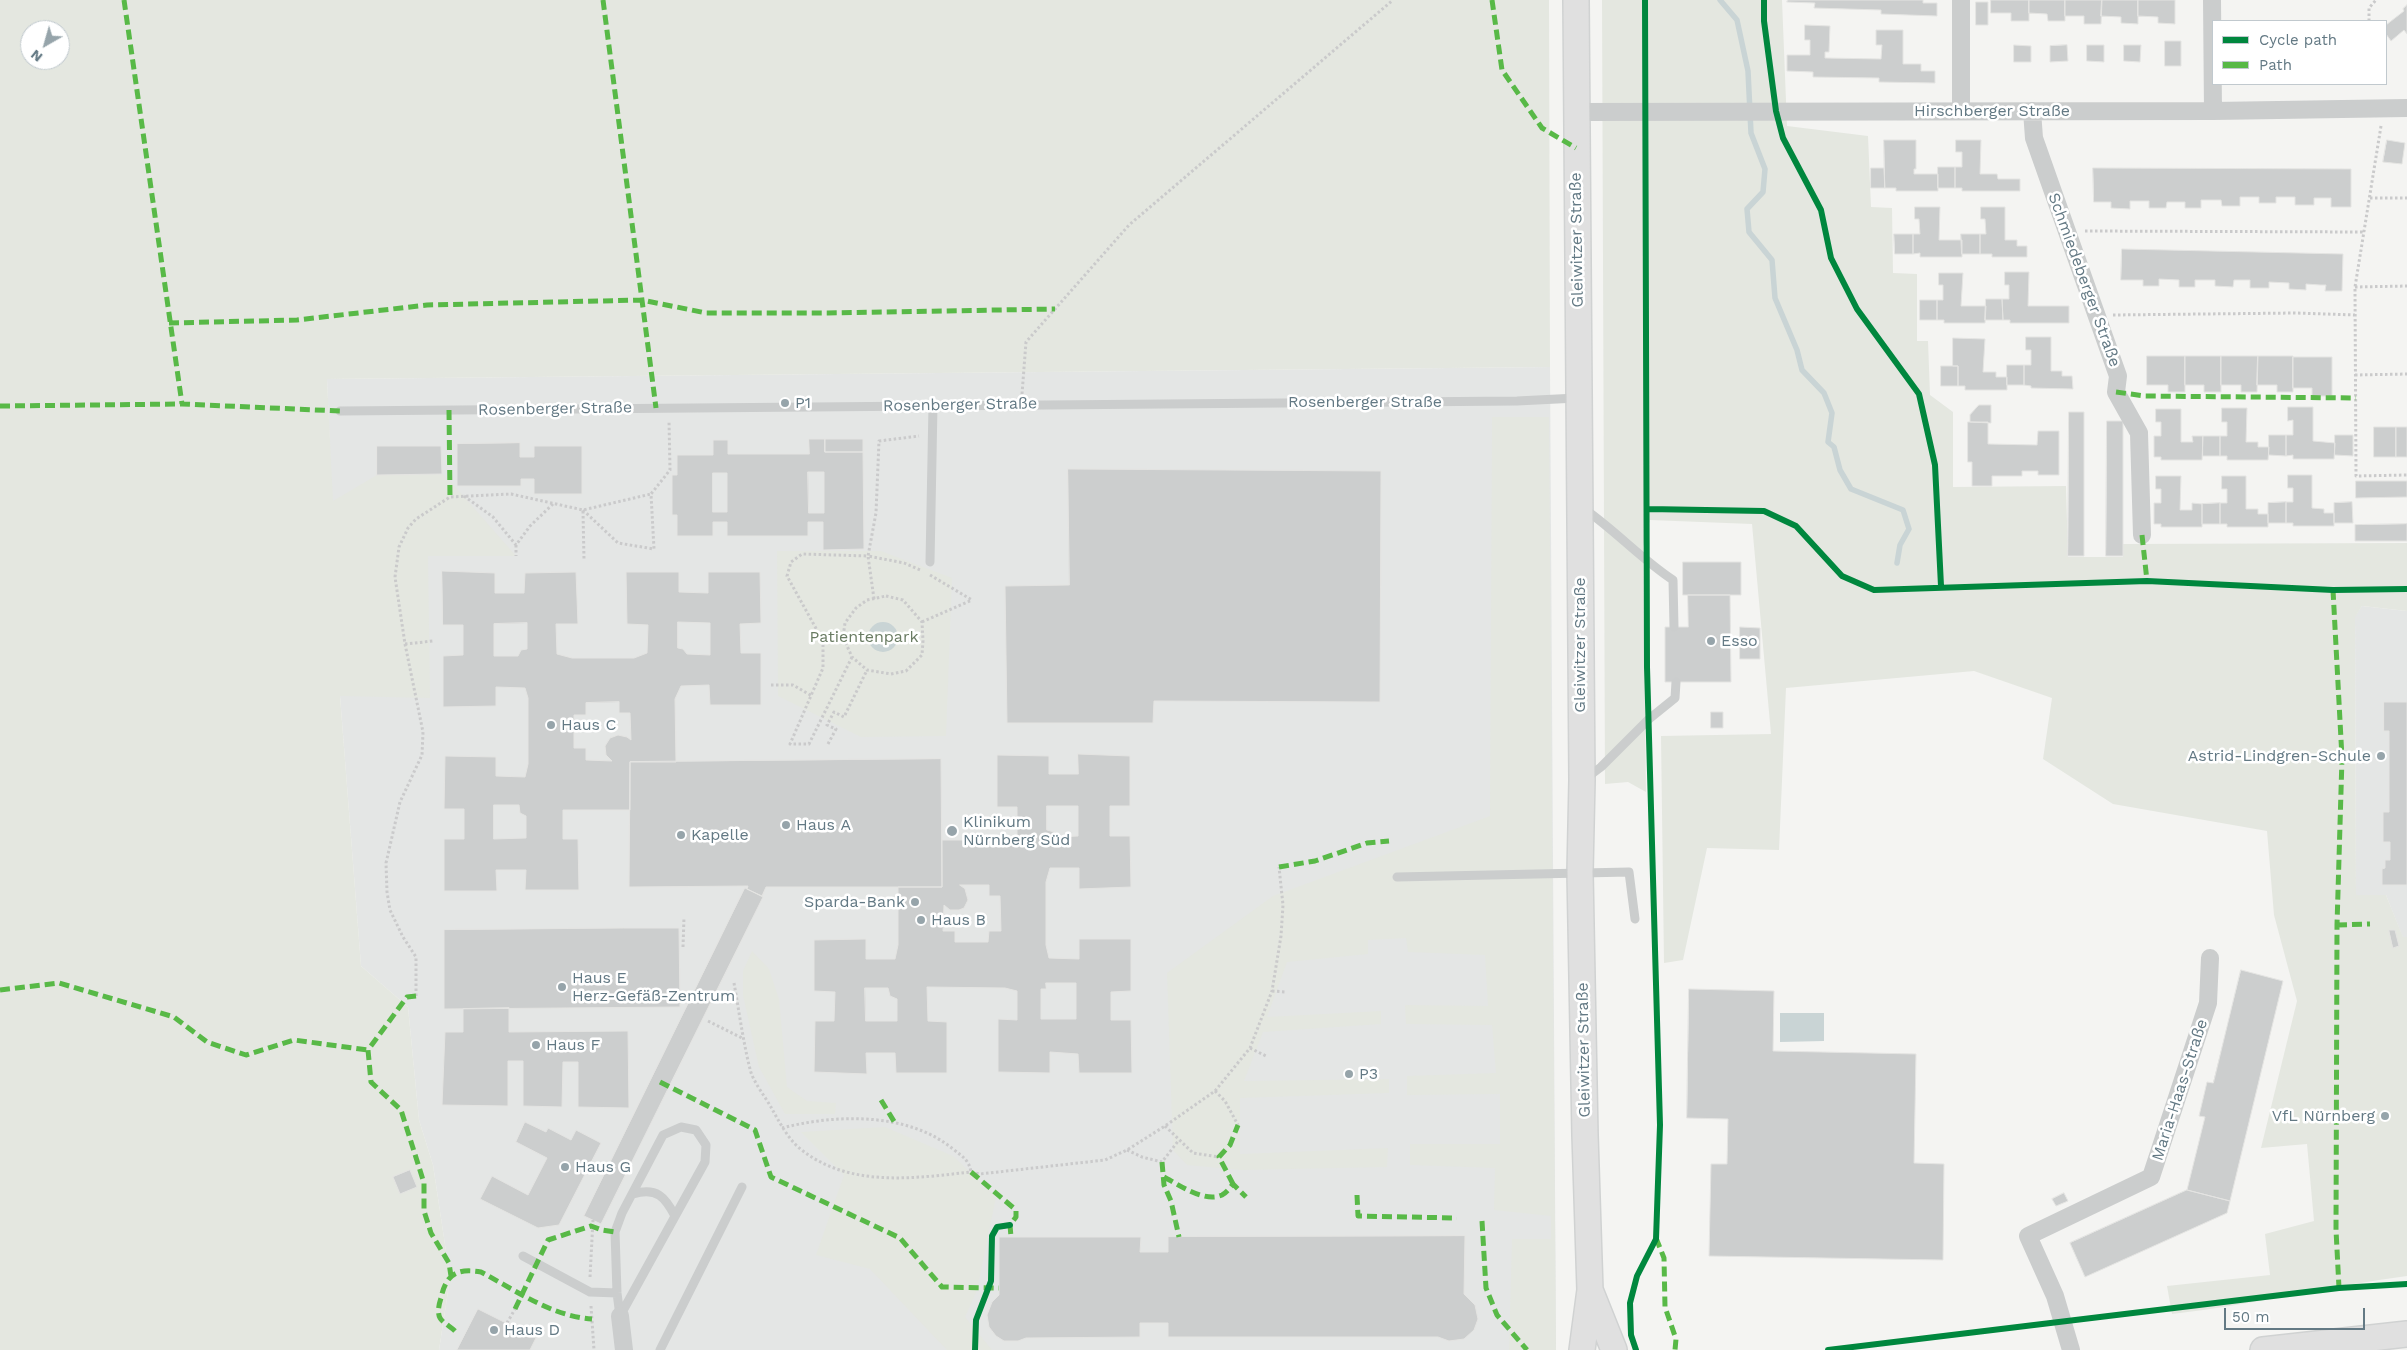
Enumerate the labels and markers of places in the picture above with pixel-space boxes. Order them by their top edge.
place label: P1 [795,393,811,413]
marker: P1 [779,397,791,409]
place label: Esso [1721,631,1758,651]
marker: Esso [1705,635,1717,647]
place label: Haus C [561,715,616,735]
marker: Haus C [545,719,557,731]
place label: Astrid-Lindgren-Schule [2188,746,2371,766]
marker: Astrid-Lindgren-Schule [2375,750,2387,762]
place label: Klinikum Nürnberg Süd [963,812,1070,850]
place label: Haus A [796,815,851,835]
marker: Haus A [780,819,792,831]
marker: Klinikum Nürnberg Süd [945,824,959,838]
place label: Kapelle [691,825,749,845]
marker: Kapelle [675,829,687,841]
place label: Sparda-Bank [804,892,905,912]
marker: Sparda-Bank [909,896,921,908]
place label: Haus B [931,910,986,930]
marker: Haus B [915,914,927,926]
place label: Haus E Herz-Gefäß-Zentrum [572,968,735,1006]
marker: Haus E Herz-Gefäß-Zentrum [556,981,568,993]
place label: Haus F [546,1035,600,1055]
marker: Haus F [530,1039,542,1051]
place label: P3 [1359,1064,1378,1084]
marker: P3 [1343,1068,1355,1080]
place label: VfL Nürnberg [2272,1106,2375,1126]
marker: VfL Nürnberg [2379,1110,2391,1122]
place label: Haus G [575,1157,631,1177]
marker: Haus G [559,1161,571,1173]
place label: Haus D [504,1320,560,1340]
marker: Haus D [488,1324,500,1336]

